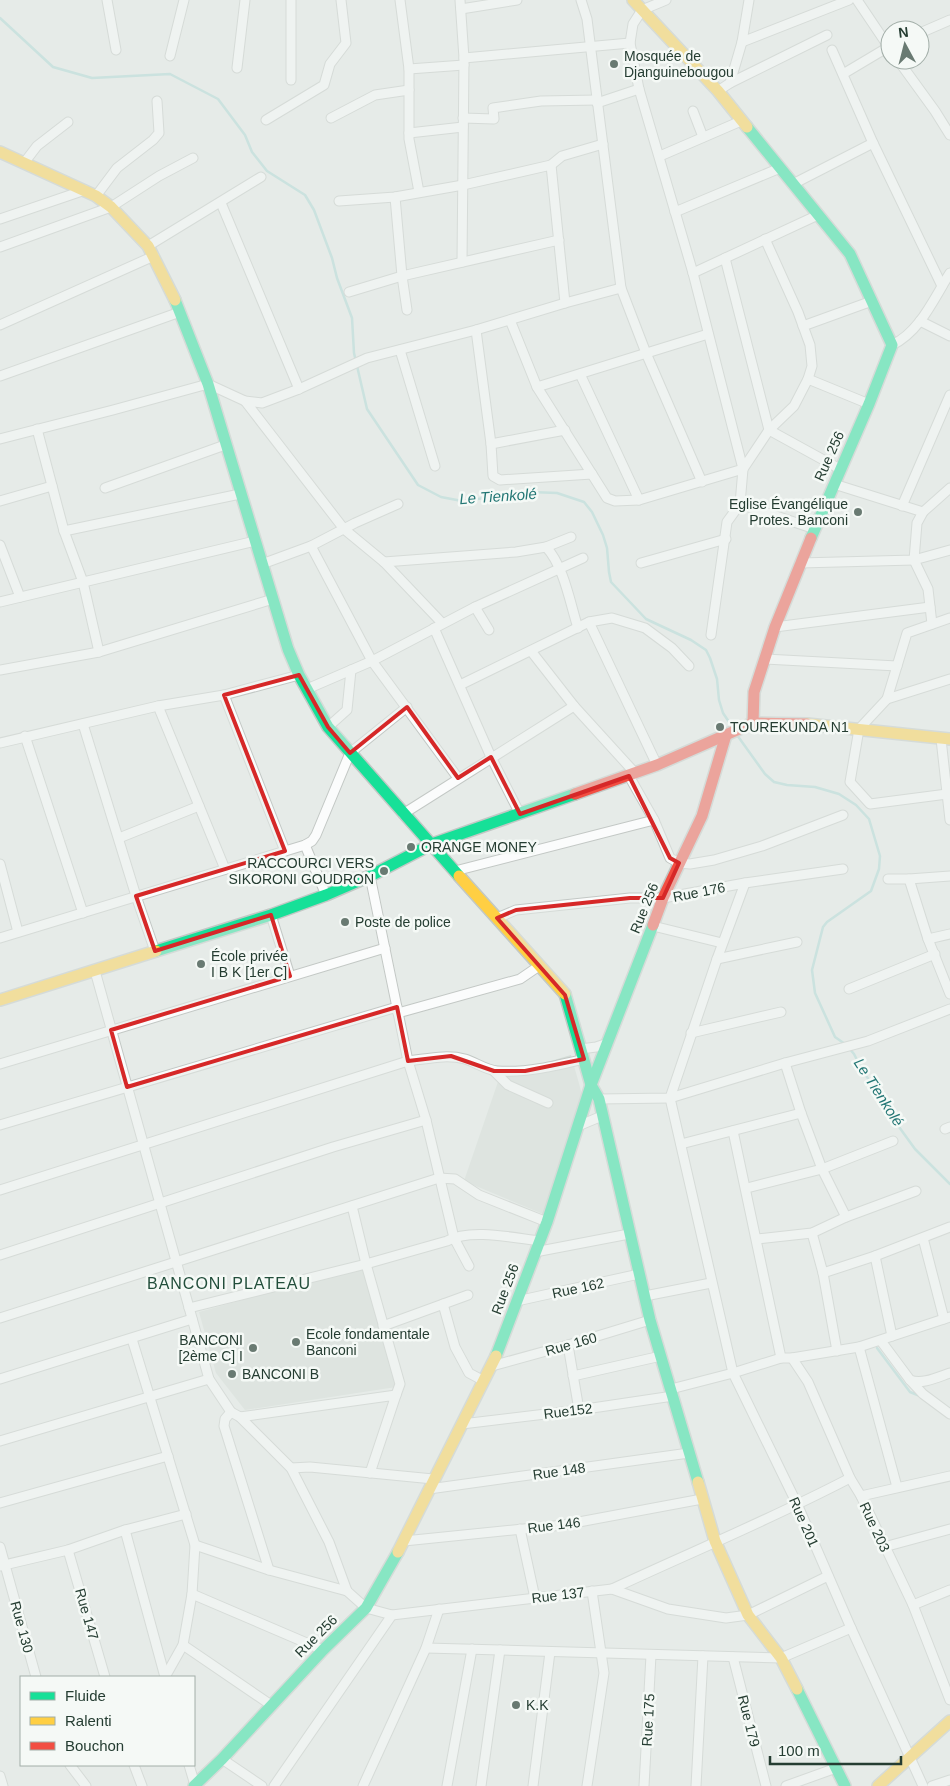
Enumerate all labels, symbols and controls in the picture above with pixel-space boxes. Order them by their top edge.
north arrow [880,20,930,70]
text: N [897,24,909,41]
place label: Mosquée de Djanguinebougou [624,48,734,80]
marker: Mosquée de Djanguinebougou [608,58,620,70]
street label: Rue 256 [811,428,847,483]
water label: Le Tienkolé [459,485,537,507]
place label: Eglise Évangélique Protes. Banconi [729,496,848,528]
marker: Eglise Évangélique Protes. Banconi [852,506,864,518]
place label: TOUREKUNDA N1 [730,719,849,735]
marker: TOUREKUNDA N1 [714,721,726,733]
place label: ORANGE MONEY [421,839,538,855]
marker: ORANGE MONEY [405,841,417,853]
place label: RACCOURCI VERS SIKORONI GOUDRON [229,855,374,887]
marker: RACCOURCI VERS SIKORONI GOUDRON [378,865,390,877]
street label: Rue 176 [671,879,727,905]
street label: Rue 256 [627,880,661,936]
place label: Poste de police [355,914,451,930]
marker: Poste de police [339,916,351,928]
place label: École privée I B K [1er C] [211,948,288,980]
marker: École privée I B K [1er C] [195,958,207,970]
water label: Le Tienkolé [851,1055,907,1129]
street label: Rue 256 [488,1261,522,1317]
district label: BANCONI PLATEAU [147,1275,311,1292]
street label: Rue 162 [550,1275,606,1301]
place label: Ecole fondamentale Banconi [306,1326,430,1358]
street label: Rue 160 [543,1329,599,1359]
place label: BANCONI [2ème C] I [178,1332,243,1364]
marker: Ecole fondamentale Banconi [290,1336,302,1348]
marker: BANCONI [2ème C] I [247,1342,259,1354]
place label: BANCONI B [242,1366,319,1382]
marker: BANCONI B [226,1368,238,1380]
street label: Rue152 [543,1400,594,1422]
street label: Rue 148 [532,1459,587,1483]
street label: Rue 201 [786,1495,822,1550]
street label: Rue 203 [857,1500,894,1555]
street label: Rue 146 [527,1514,581,1536]
street label: Rue 137 [531,1584,585,1606]
street label: Rue 147 [72,1586,102,1642]
street label: Rue 130 [7,1599,37,1655]
street label: Rue 256 [292,1611,341,1660]
legend [20,1676,195,1766]
text: Fluide [65,1687,106,1704]
street label: Rue 175 [639,1693,657,1747]
street label: Rue 179 [735,1693,763,1749]
place label: K.K [526,1697,549,1713]
marker: K.K [510,1699,522,1711]
text: Ralenti [65,1712,112,1729]
scale bar [770,1734,901,1766]
text: Bouchon [65,1737,124,1754]
text: 100 m [778,1742,820,1759]

